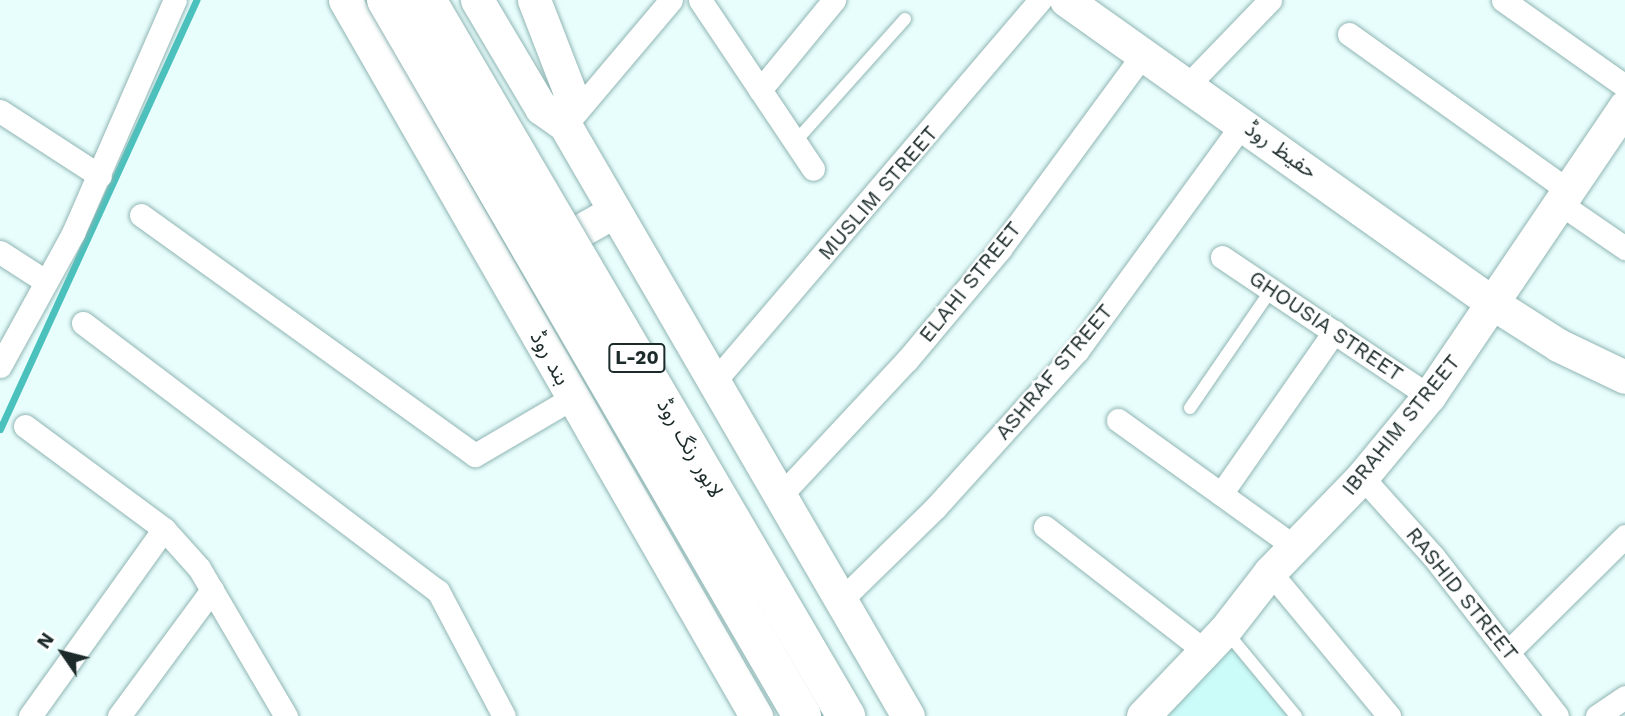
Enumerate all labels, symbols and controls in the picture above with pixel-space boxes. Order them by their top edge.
street label: حفیظ روڈ [1240,116,1322,184]
street label: MUSLIM STREET [813,121,943,265]
street label: ELAHI STREET [914,217,1026,347]
street label: GHOUSIA STREET [1244,265,1408,387]
street label: ASHRAF STREET [990,299,1118,445]
street label: بند روڈ [525,326,575,390]
road number: L-20 [607,342,667,374]
street label: IBRAHIM STREET [1337,350,1465,500]
street label: لاہور رنگ روڈ [652,394,728,502]
street label: RASHID STREET [1401,522,1523,666]
north arrow [28,618,98,688]
text: N [32,628,59,653]

